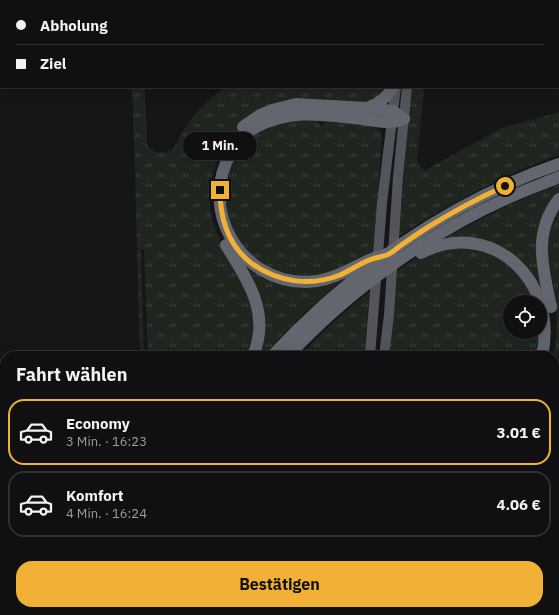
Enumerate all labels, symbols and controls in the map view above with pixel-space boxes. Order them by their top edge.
text: Abholung [40,16,108,35]
text: Ziel [40,54,66,73]
callout: 1 Min. [183,132,257,160]
text: 1 Min. [201,137,239,154]
route start [496,177,514,195]
route end [211,181,229,199]
map controls [503,295,547,339]
button: locate [503,295,547,339]
text: Fahrt wählen [16,363,127,386]
icon: car [18,414,54,450]
text: Economy [66,414,130,433]
text: 3.01 € [496,423,541,442]
text: 3 Min. · 16:23 [66,433,147,450]
icon: car [18,486,54,522]
text: Komfort [66,486,124,505]
text: 4.06 € [496,495,541,514]
text: 4 Min. · 16:24 [66,505,147,522]
button: Bestätigen [16,561,543,607]

